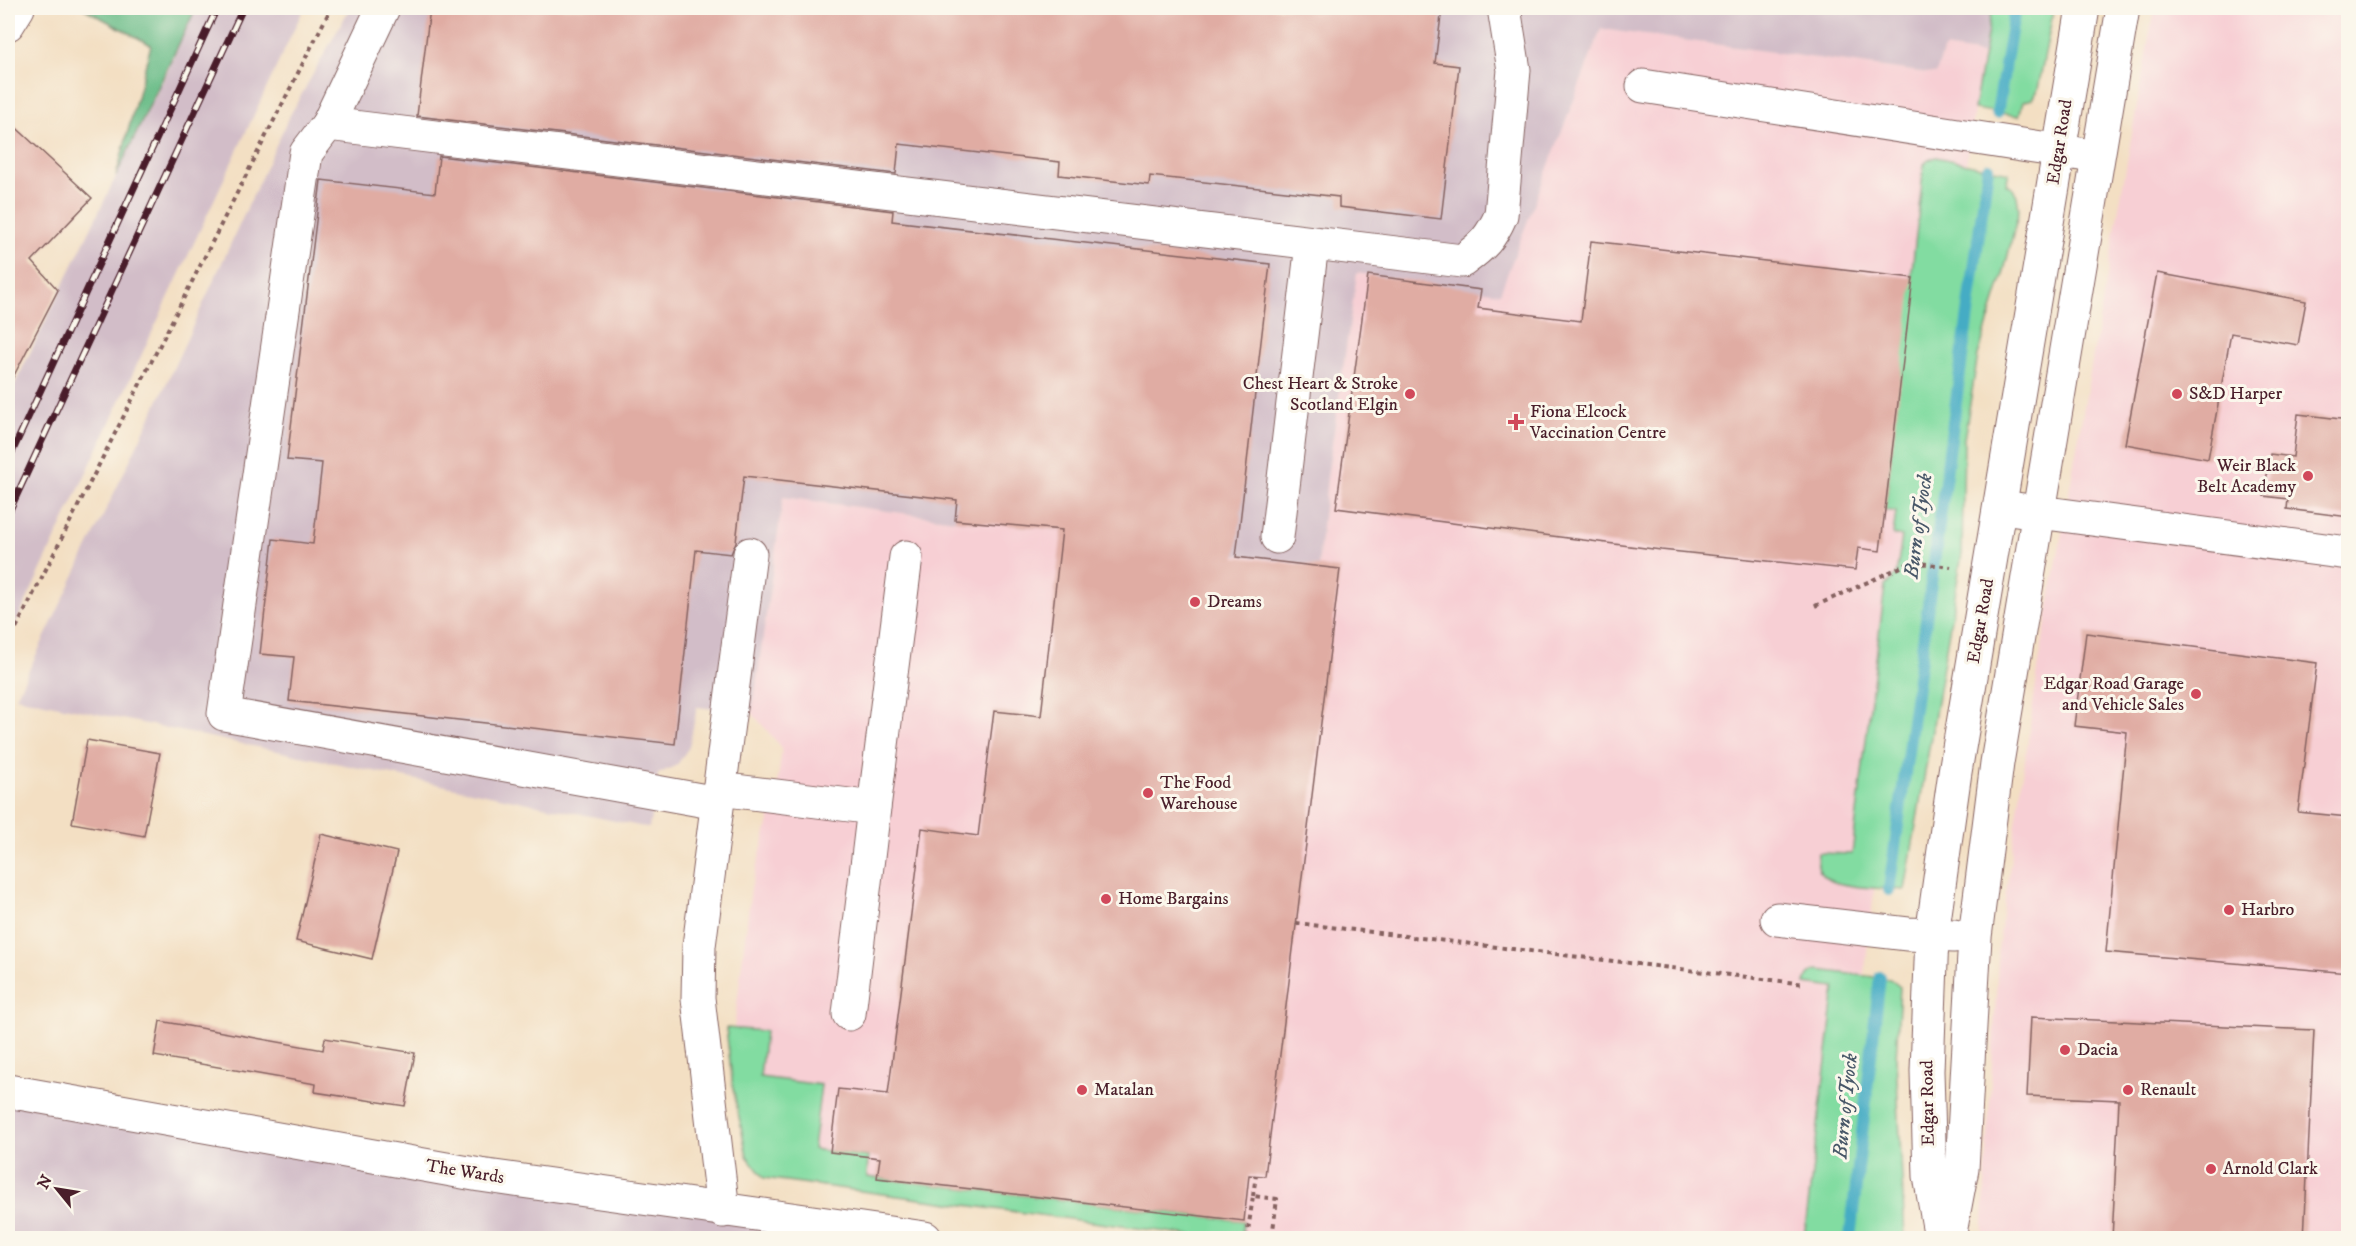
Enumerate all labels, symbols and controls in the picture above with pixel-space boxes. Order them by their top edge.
street label: Edgar Road [2042,98,2078,186]
place label: Chest Heart & Stroke Scotland Elgin [1243,373,1399,416]
place label: S&D Harper [2189,383,2283,405]
marker: Chest Heart & Stroke Scotland Elgin [1403,387,1417,401]
marker: S&D Harper [2170,387,2184,401]
place label: Fiona Elcock Vaccination Centre [1529,401,1666,444]
marker: Fiona Elcock Vaccination Centre [1507,413,1525,431]
place label: Weir Black Belt Academy [2197,455,2296,498]
marker: Weir Black Belt Academy [2301,469,2315,483]
water label: Burn of Tyock [1899,471,1939,581]
street label: Edgar Road [1963,577,1999,665]
place label: Dreams [1207,591,1262,613]
marker: Dreams [1188,595,1202,609]
place label: Edgar Road Garage and Vehicle Sales [2043,673,2184,716]
marker: Edgar Road Garage and Vehicle Sales [2189,687,2203,701]
place label: The Food Warehouse [1159,772,1238,815]
marker: The Food Warehouse [1141,786,1155,800]
place label: Home Bargains [1118,888,1229,910]
marker: Home Bargains [1099,892,1113,906]
place label: Harbro [2241,899,2295,921]
marker: Harbro [2222,903,2236,917]
place label: Dacia [2077,1039,2118,1061]
marker: Dacia [2058,1043,2072,1057]
water label: Burn of Tyock [1828,1052,1864,1161]
street label: Edgar Road [1916,1060,1940,1146]
place label: Matalan [1094,1079,1155,1101]
place label: Renault [2140,1079,2196,1101]
marker: Matalan [1075,1083,1089,1097]
marker: Renault [2121,1083,2135,1097]
street label: The Wards [424,1155,506,1189]
place label: Arnold Clark [2223,1158,2318,1180]
north arrow [27,1159,87,1219]
marker: Arnold Clark [2204,1162,2218,1176]
text: N [33,1171,57,1193]

